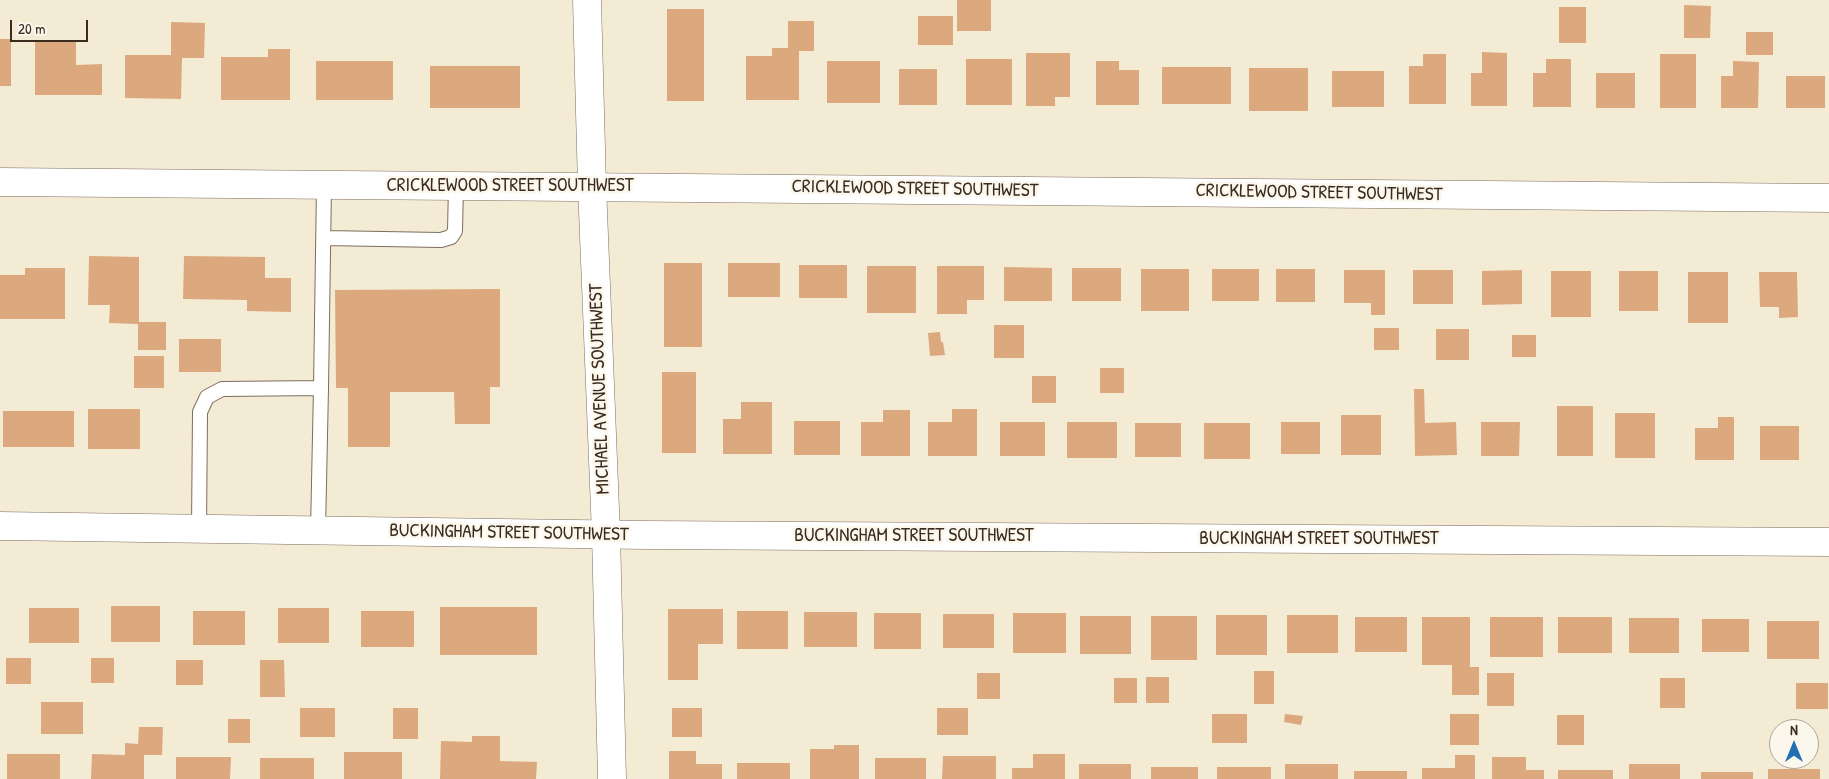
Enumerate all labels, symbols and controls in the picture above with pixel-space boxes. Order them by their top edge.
scale bar [12,10,90,42]
text: 20 m [18,18,45,39]
street label: CRICKLEWOOD STREET SOUTHWEST [386,175,634,197]
street label: CRICKLEWOOD STREET SOUTHWEST [791,175,1039,203]
street label: CRICKLEWOOD STREET SOUTHWEST [1195,179,1443,207]
street label: MICHAEL AVENUE SOUTHWEST [585,283,615,495]
street label: BUCKINGHAM STREET SOUTHWEST [389,520,629,546]
street label: BUCKINGHAM STREET SOUTHWEST [794,525,1034,547]
street label: BUCKINGHAM STREET SOUTHWEST [1199,528,1439,550]
north arrow [1769,719,1819,769]
text: N [1790,720,1798,739]

